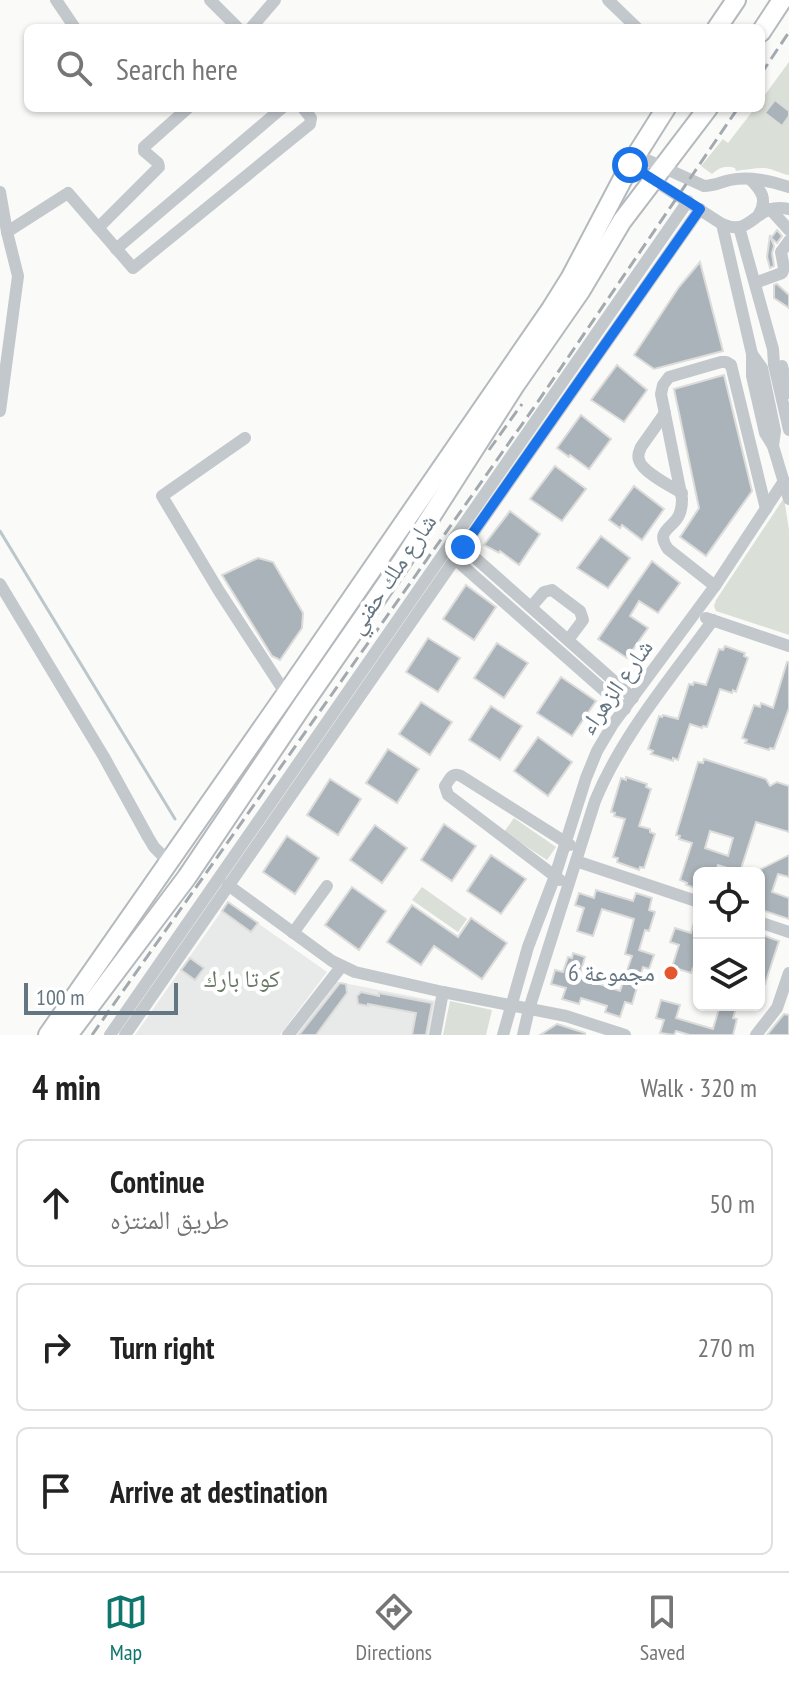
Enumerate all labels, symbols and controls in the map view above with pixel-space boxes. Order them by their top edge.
search box [24,24,765,112]
icon: search [52,46,96,90]
text: Search here [116,49,238,88]
route start [612,147,648,183]
street label: شارع ملك حفني [340,508,447,642]
route end [445,529,481,565]
street label: شارع الزهراء [572,633,660,740]
map controls [693,867,765,1011]
button: locate [693,867,765,939]
button: layers [693,939,765,1011]
place label: مجموعة 6 [568,957,655,988]
park label: كوتا بارك [204,963,280,994]
marker: مجموعة 6 [662,964,680,982]
scale bar [24,979,178,1015]
text: 100 m [36,983,85,1011]
text: 4 min [32,1065,101,1109]
text: Walk · 320 m [640,1071,757,1104]
text: Continue [110,1162,205,1201]
icon: ahead [34,1181,78,1225]
text: 50 m [709,1187,755,1220]
text: طريق المنتزه [110,1203,229,1236]
icon: right [34,1325,78,1369]
text: Turn right [110,1328,214,1367]
text: 270 m [697,1331,755,1364]
icon: arrive [34,1469,78,1513]
text: Arrive at destination [110,1472,328,1511]
tab: Map [104,1590,148,1666]
tab: Directions [356,1590,432,1666]
tab: Saved [640,1590,685,1666]

